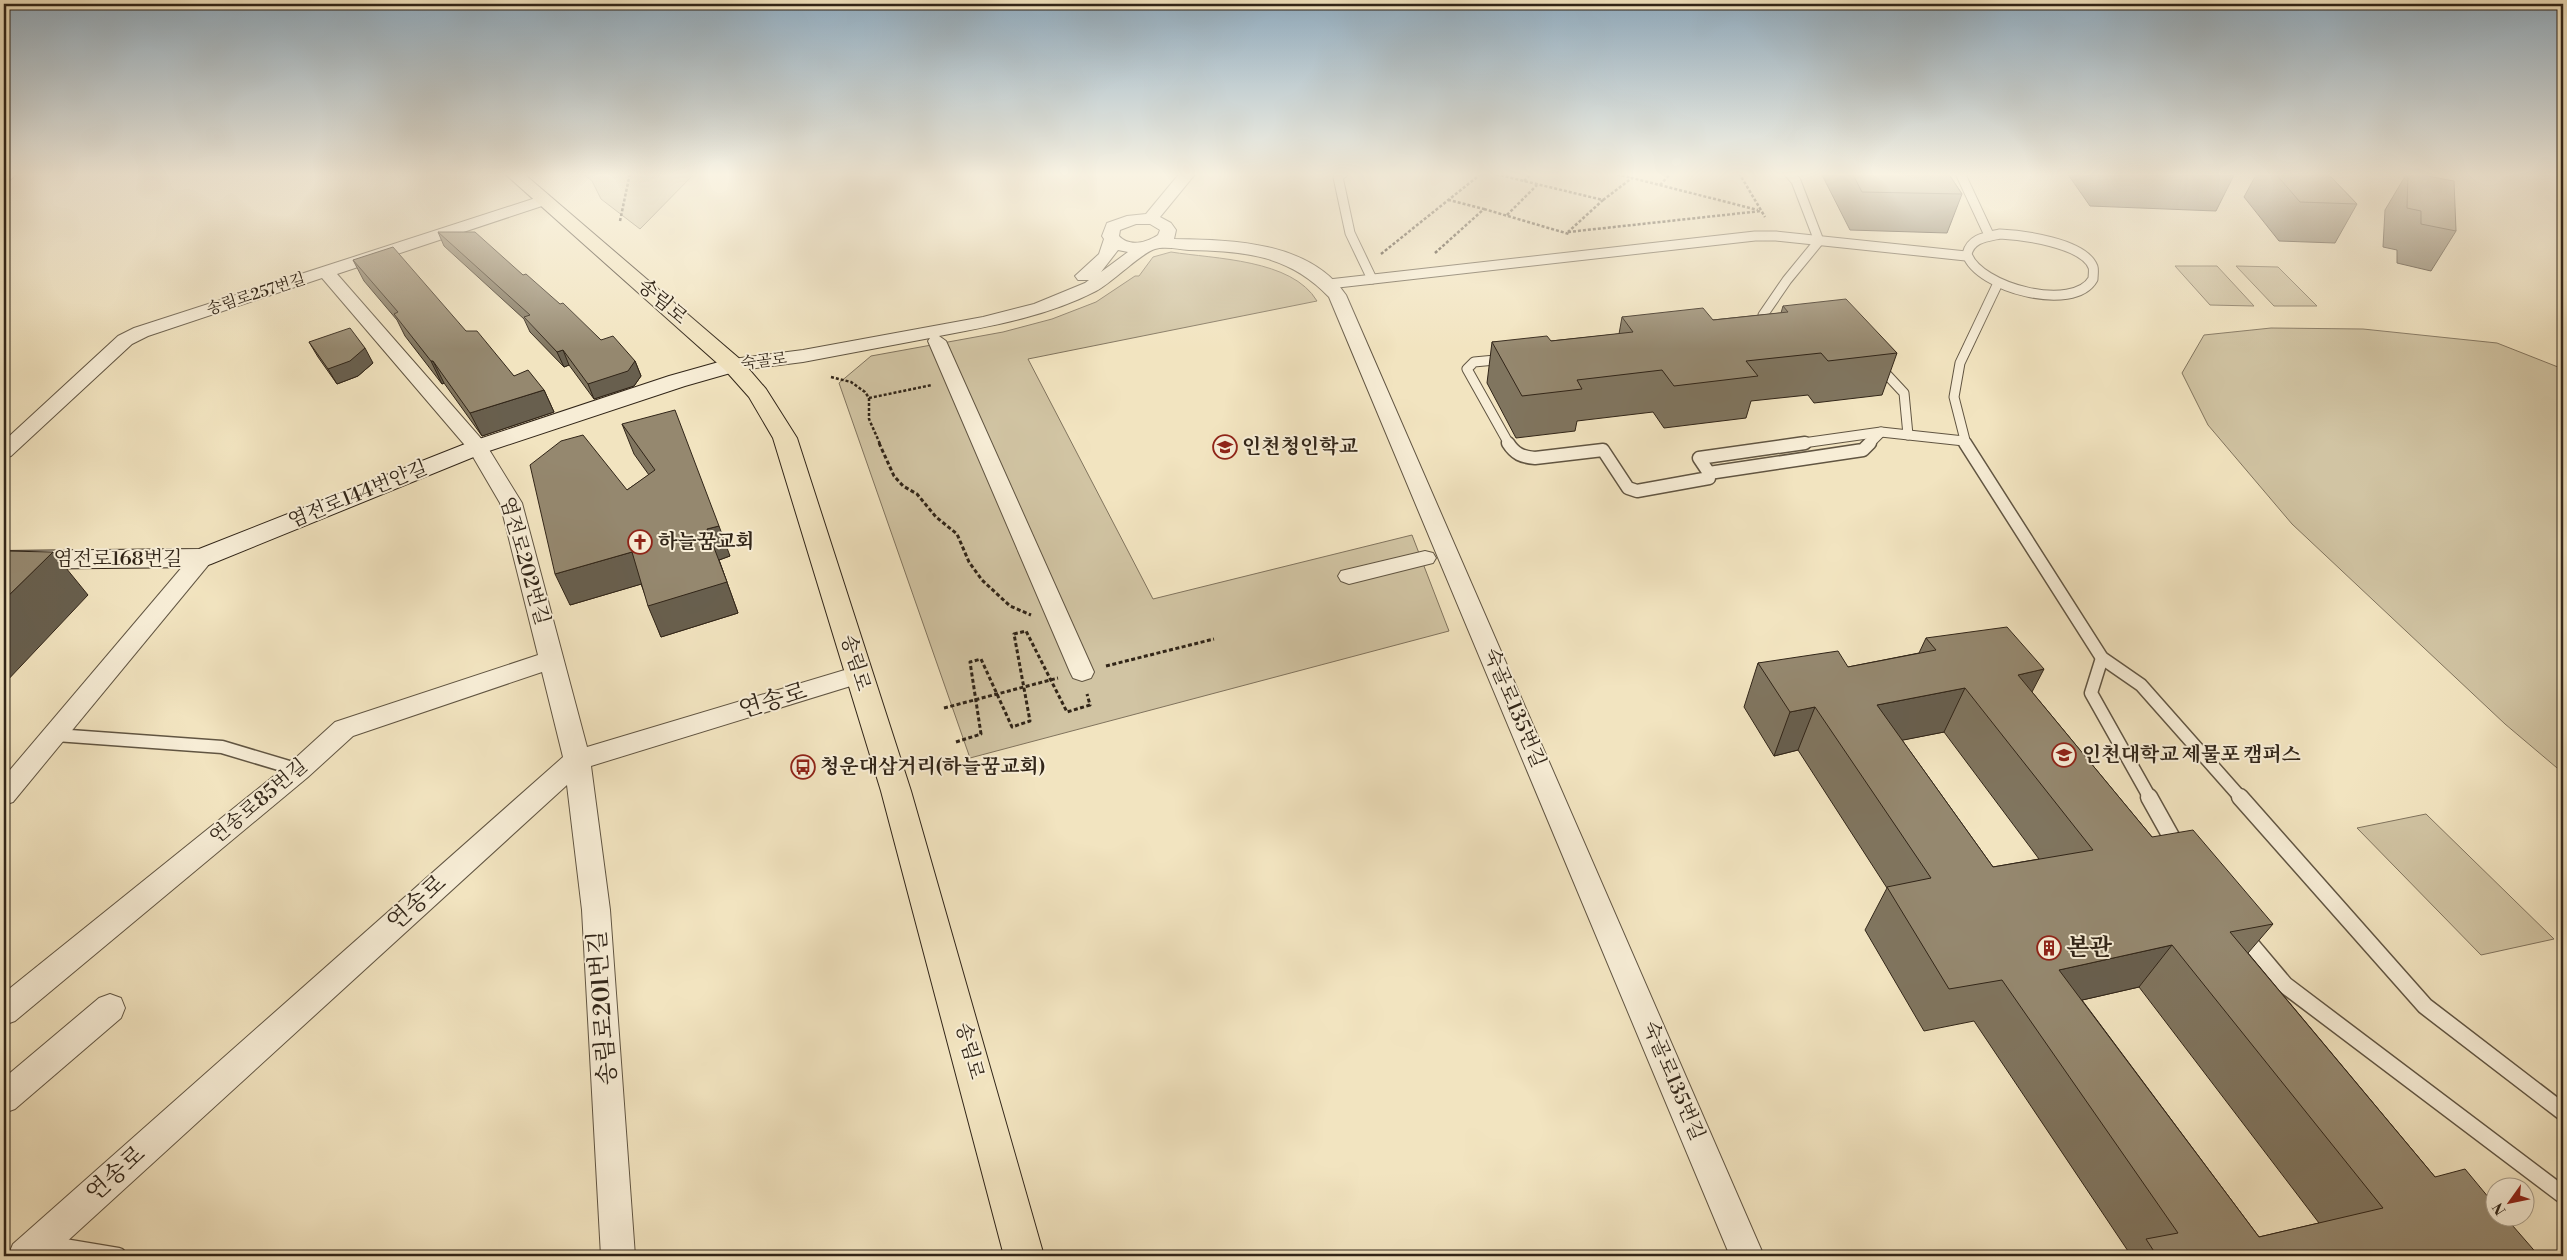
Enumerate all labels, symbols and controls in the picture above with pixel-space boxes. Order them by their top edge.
street label: 송림로257번길 [204,269,308,319]
street label: 송림로 [632,274,692,330]
street label: 숙골로 [740,348,789,374]
school or university icon: 인천청인학교 [1212,434,1238,460]
place label: 인천청인학교 [1242,435,1359,460]
street label: 염전로144번안길 [285,456,431,534]
street label: 염전로202번길 [494,494,554,628]
church icon: 하늘꿈교회 [627,529,653,555]
place label: 하늘꿈교회 [658,530,755,555]
street label: 염전로168번길 [54,547,182,572]
street label: 송림로 [835,632,875,694]
street label: 숙골로135번길 [1478,645,1550,771]
street label: 연송로 [735,676,811,726]
school or university icon: 인천대학교 제물포 캠퍼스 [2051,742,2077,768]
place label: 인천대학교 제물포 캠퍼스 [2082,743,2301,768]
street label: 연송로85번길 [205,754,313,850]
bus stop icon: 청운대삼거리(하늘꿈교회) [790,754,816,780]
place label: 청운대삼거리(하늘꿈교회) [820,755,1045,780]
street label: 연송로 [381,869,453,937]
street label: 송림로201번길 [583,930,623,1086]
place label: 본관 [2066,933,2112,963]
building icon: 본관 [2036,935,2062,961]
street label: 숙골로135번길 [1637,1018,1709,1144]
street label: 송림로 [949,1020,989,1082]
street label: 연송로 [80,1140,152,1208]
north arrow [2484,1178,2534,1228]
text: N [2489,1199,2511,1218]

